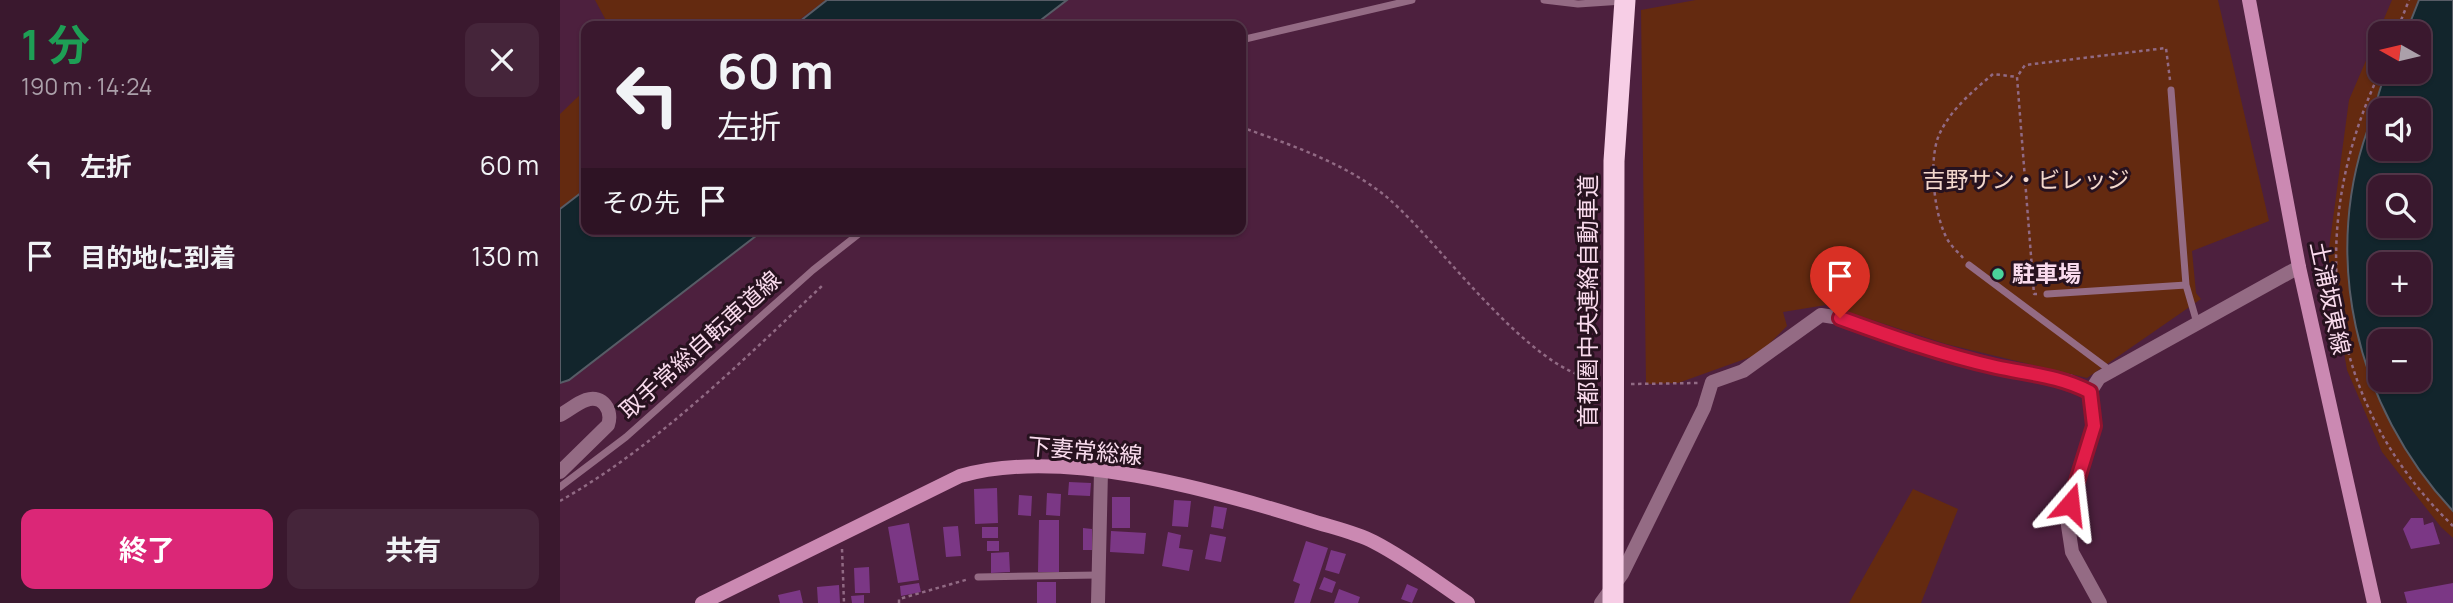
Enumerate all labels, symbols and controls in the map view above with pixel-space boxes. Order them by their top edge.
text: 1 分 [21,15,90,73]
north arrow [2368,21,2431,84]
map controls [2368,21,2431,392]
button: close [465,23,539,97]
text: 60 m [717,37,834,104]
icon: left [602,49,693,140]
text: 190 m · 14:24 [21,70,152,102]
button: sound [2368,98,2431,161]
text: 左折 [717,104,781,148]
icon: left [21,146,59,184]
text: 60 m [480,147,539,183]
text: 左折 [80,148,132,184]
park label: 吉野サン・ビレッジ [1923,163,2130,195]
street label: 首都圏中央連絡自動車道 [1571,175,1603,428]
button: search [2368,175,2431,238]
icon: arrive [694,182,732,220]
text: その先 [602,184,680,220]
icon: arrive [21,237,59,275]
text: 130 m [471,238,539,274]
street label: 土浦坂東線 [2303,238,2359,357]
text: 目的地に到着 [80,239,236,275]
pin [1810,246,1870,318]
button: + [2368,252,2431,315]
icon: arrive [1821,257,1859,295]
place label: 駐車場 [2012,257,2081,289]
street label: 取手常総自転車道線 [612,263,787,425]
marker: 駐車場 [1990,266,2006,282]
button: − [2368,329,2431,392]
street label: 下妻常総線 [1026,429,1144,471]
position arrow [2033,467,2107,541]
button: 終了 [21,509,273,589]
button: 共有 [287,509,539,589]

